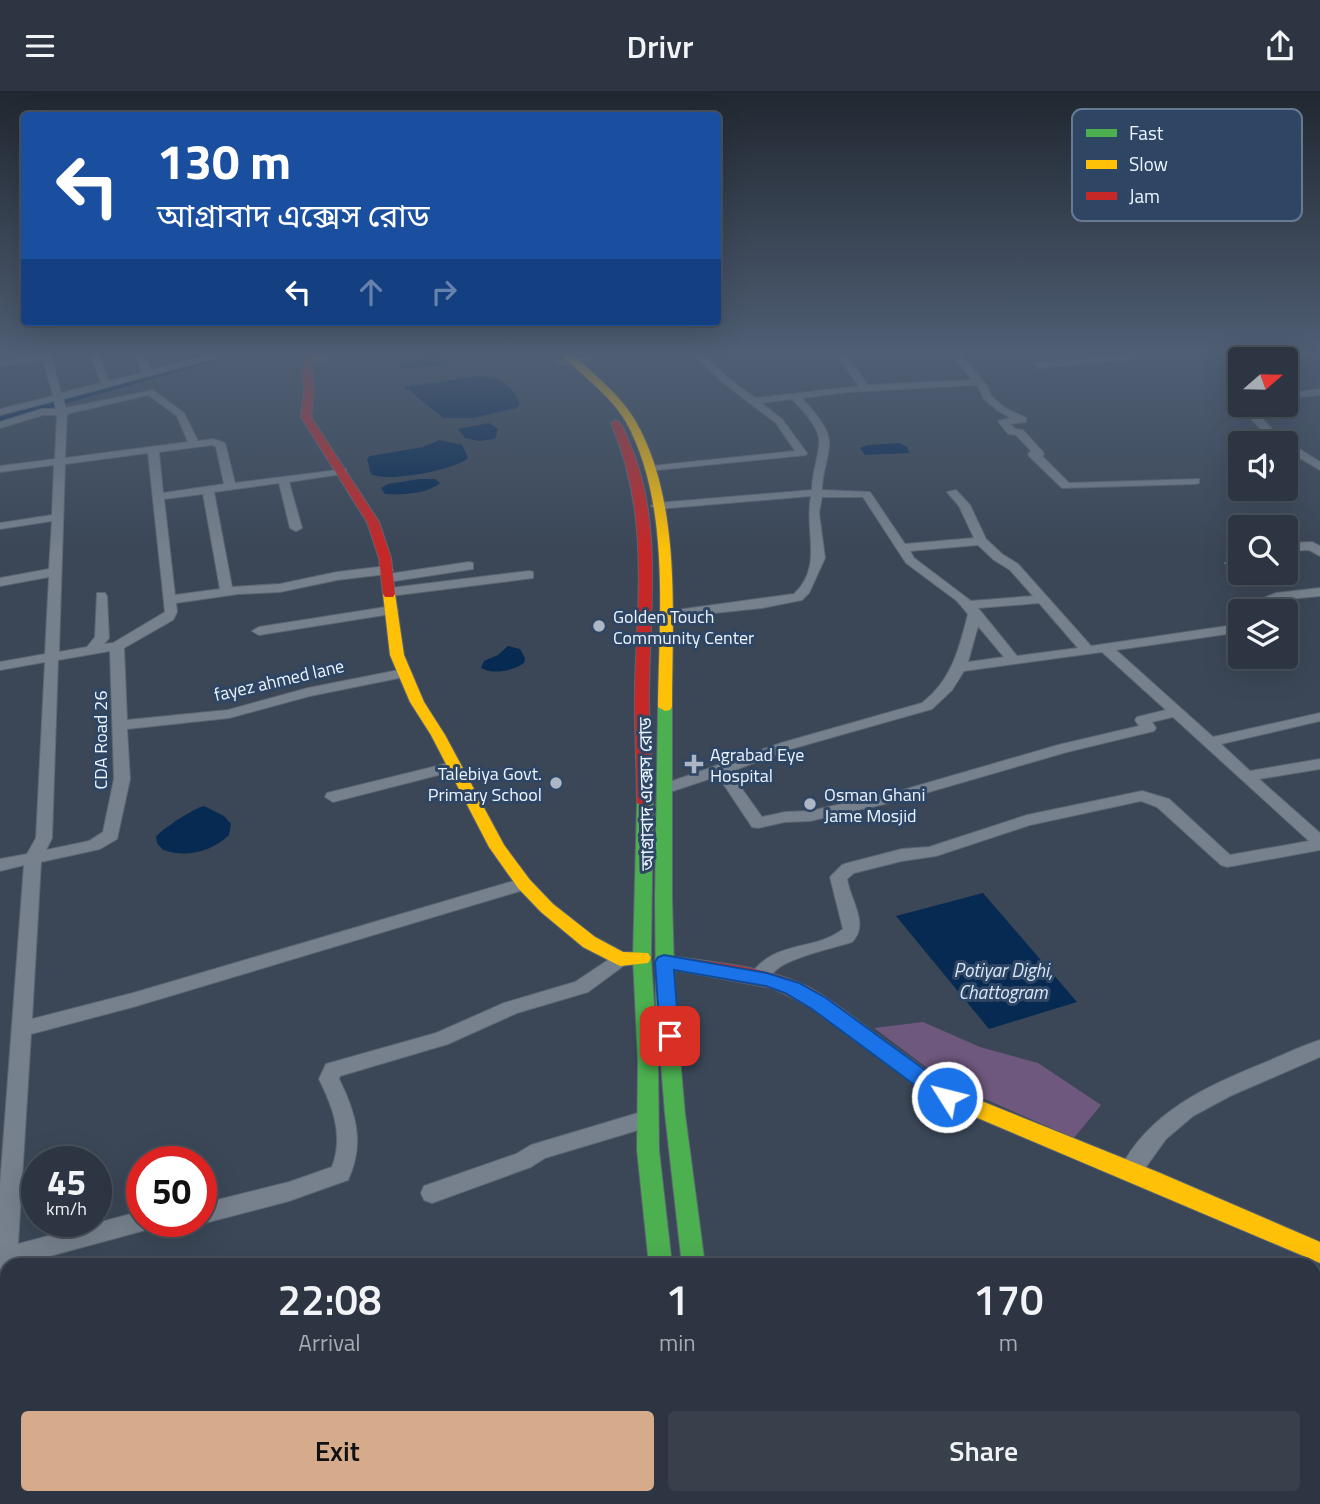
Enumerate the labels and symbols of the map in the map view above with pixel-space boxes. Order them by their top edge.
legend [1072,109,1302,221]
text: Fast [1129,118,1164,147]
text: Slow [1129,149,1168,178]
text: Jam [1129,181,1160,210]
north arrow [1228,347,1298,417]
place label: Golden Touch Community Center [613,603,754,651]
marker: Golden Touch Community Center [591,618,607,634]
street label: fayez ahmed lane [211,652,347,708]
street label: CDA Road 26 [87,691,114,789]
street label: আগ্রাবাদ এক্সেস রোড [631,717,661,872]
place label: Agrabad Eye Hospital [710,741,804,789]
marker: Agrabad Eye Hospital [684,754,704,774]
place label: Talebiya Govt. Primary School [428,760,542,808]
marker: Talebiya Govt. Primary School [548,775,564,791]
place label: Osman Ghani Jame Mosjid [824,781,925,829]
marker: Osman Ghani Jame Mosjid [802,796,818,812]
water label: Potiyar Dighi, Chattogram [954,955,1053,1006]
pin [640,1006,700,1066]
position arrow [910,1060,984,1134]
speed limit sign: 50 [126,1146,217,1237]

